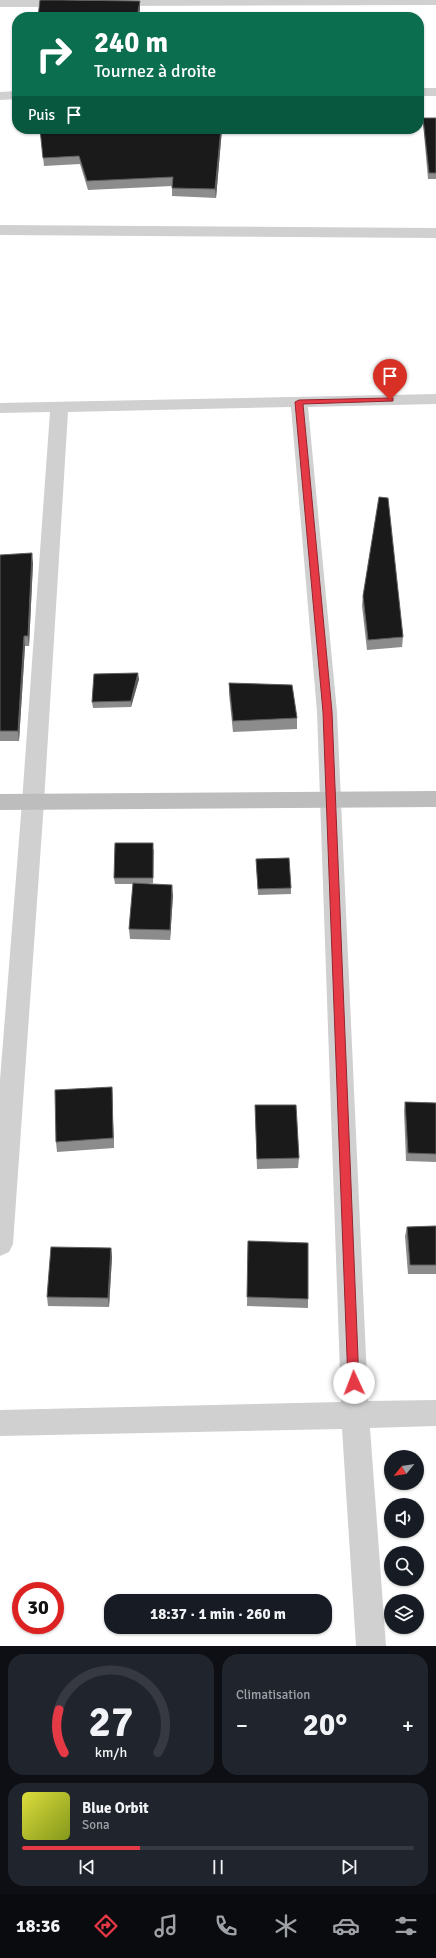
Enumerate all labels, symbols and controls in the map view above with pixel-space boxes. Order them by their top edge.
text: 240 m [94,26,168,60]
icon: right [28,28,80,80]
text: Tournez à droite [94,60,216,82]
icon: arrive [63,104,85,126]
text: Puis [28,106,55,124]
pin [373,359,407,400]
icon: arrive [379,365,401,387]
position arrow [333,1362,375,1404]
north arrow [384,1450,424,1490]
map controls [384,1450,424,1634]
button: sound [384,1498,424,1538]
button: search [384,1546,424,1586]
speed limit sign: 30 [12,1582,64,1634]
button: layers [384,1594,424,1634]
text: 18:37 · 1 min · 260 m [150,1605,286,1623]
text: Climatisation [236,1687,310,1703]
text: 27 [89,1696,133,1747]
text: 20° [303,1707,347,1744]
text: − [236,1712,248,1739]
text: + [402,1712,414,1739]
text: km/h [95,1743,127,1760]
text: Blue Orbit [82,1799,149,1817]
text: Sona [82,1817,110,1833]
icon: previous [76,1856,98,1878]
icon: pause [207,1856,229,1878]
icon: next [338,1856,360,1878]
icon: directions [92,1912,120,1940]
icon: music [152,1912,180,1940]
icon: phone [212,1912,240,1940]
icon: climate [272,1912,300,1940]
icon: car [332,1912,360,1940]
icon: filters [392,1912,420,1940]
text: 18:36 [16,1915,60,1937]

